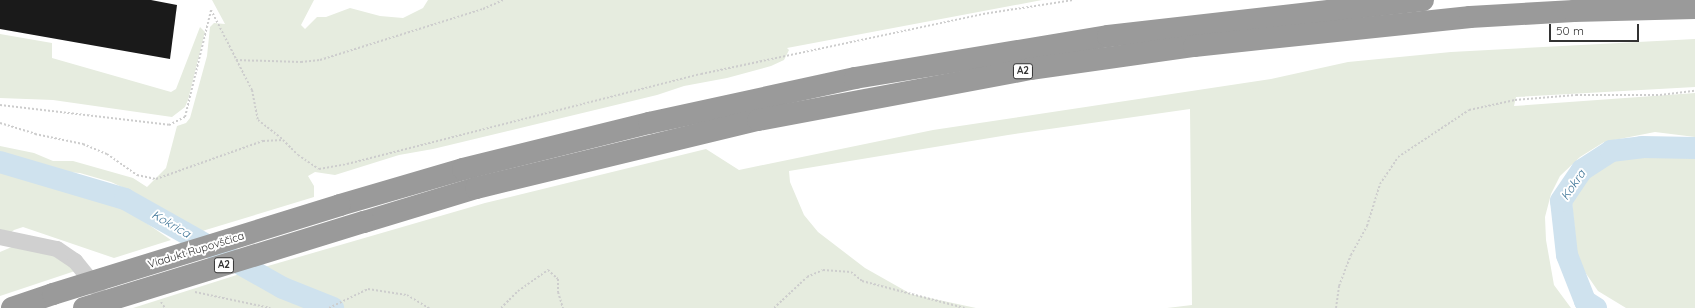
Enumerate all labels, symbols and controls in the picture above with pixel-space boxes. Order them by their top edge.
scale bar [1551,16,1641,42]
text: 50 m [1556,23,1584,38]
road number: A2 [1012,63,1034,79]
water label: Kokra [1558,167,1588,203]
water label: Kokrica [149,207,193,241]
street label: Viadukt Rupovščica [146,229,246,271]
road number: A2 [213,257,235,273]

